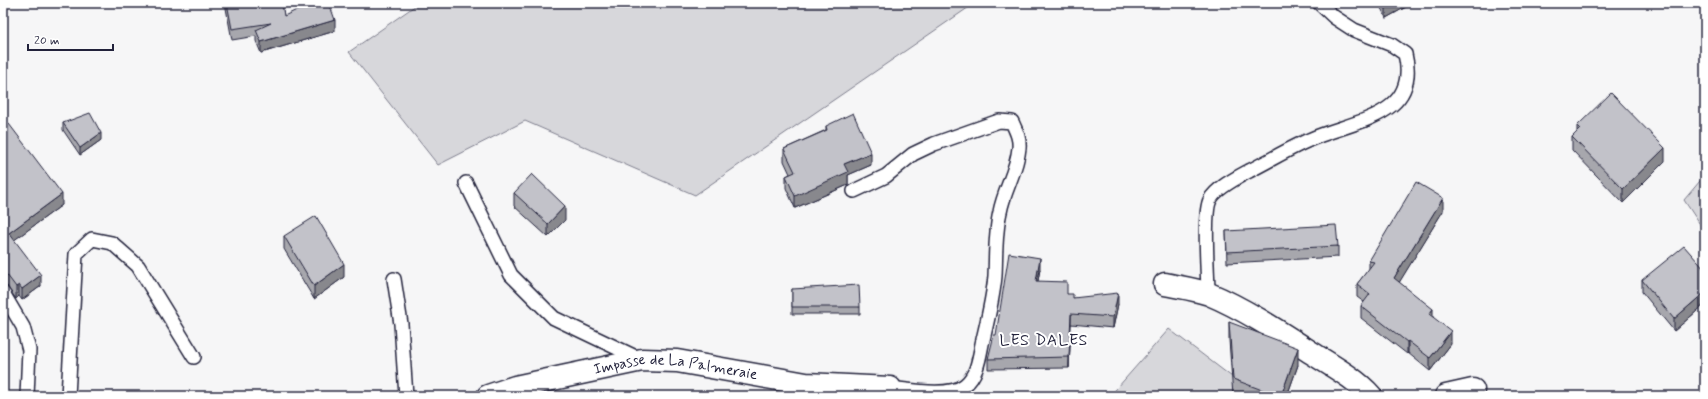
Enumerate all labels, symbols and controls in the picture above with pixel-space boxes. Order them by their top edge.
scale bar [28,26,113,52]
text: 20 m [34,33,60,49]
district label: LES DALES [1000,330,1088,351]
street label: Impasse de La Palmeraie [592,350,759,385]

